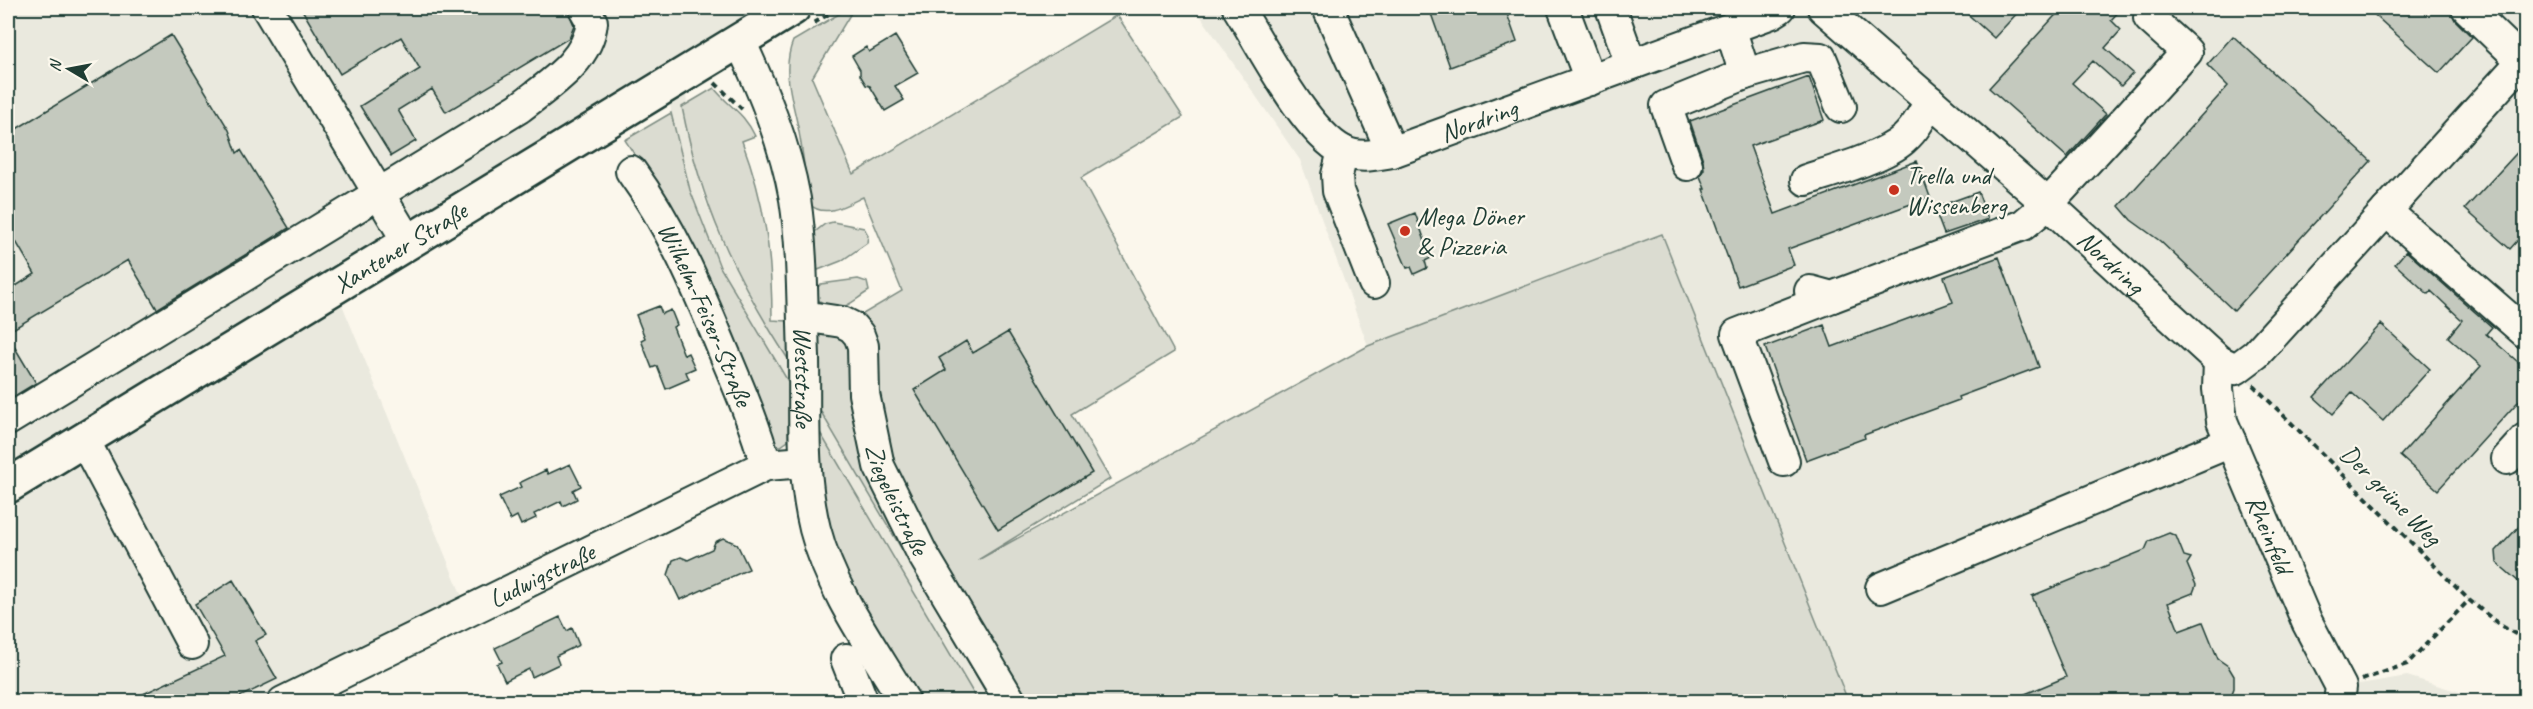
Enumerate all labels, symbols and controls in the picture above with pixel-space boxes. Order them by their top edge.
north arrow [39,39,99,99]
text: N [45,57,66,73]
street label: Nordring [1435,91,1523,150]
place label: Trella und Wissenberg [1906,159,2008,222]
marker: Trella und Wissenberg [1887,183,1901,197]
street label: Xantener Straße [327,193,475,300]
place label: Mega Döner & Pizzeria [1417,200,1525,263]
street label: Wilhelm-Feiser-Straße [650,216,762,413]
street label: Nordring [2071,223,2153,302]
marker: Mega Döner & Pizzeria [1398,224,1412,238]
street label: Weststraße [787,326,821,430]
street label: Der grüne Weg [2333,437,2450,554]
street label: Ziegeleistraße [858,441,938,562]
street label: Rheinfeld [2239,490,2302,582]
street label: Ludwigstraße [483,534,602,615]

